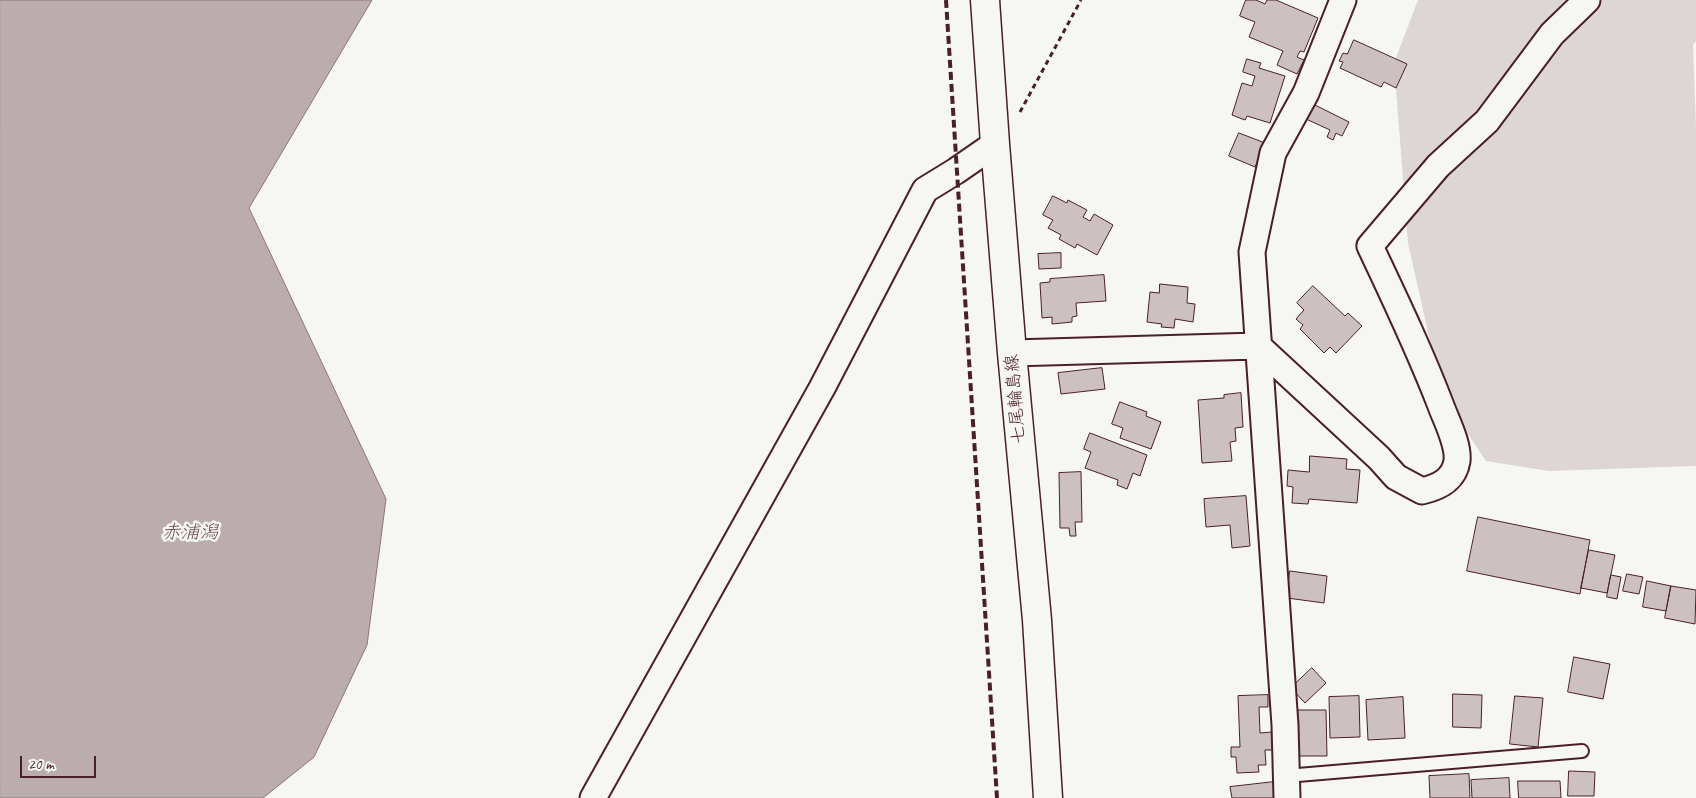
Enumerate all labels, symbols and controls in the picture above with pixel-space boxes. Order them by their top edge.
street label: 七尾輪島線 [1001,353,1031,445]
water label: 赤浦潟 [162,522,218,544]
scale bar [22,746,99,778]
text: 20 m [28,755,54,774]

